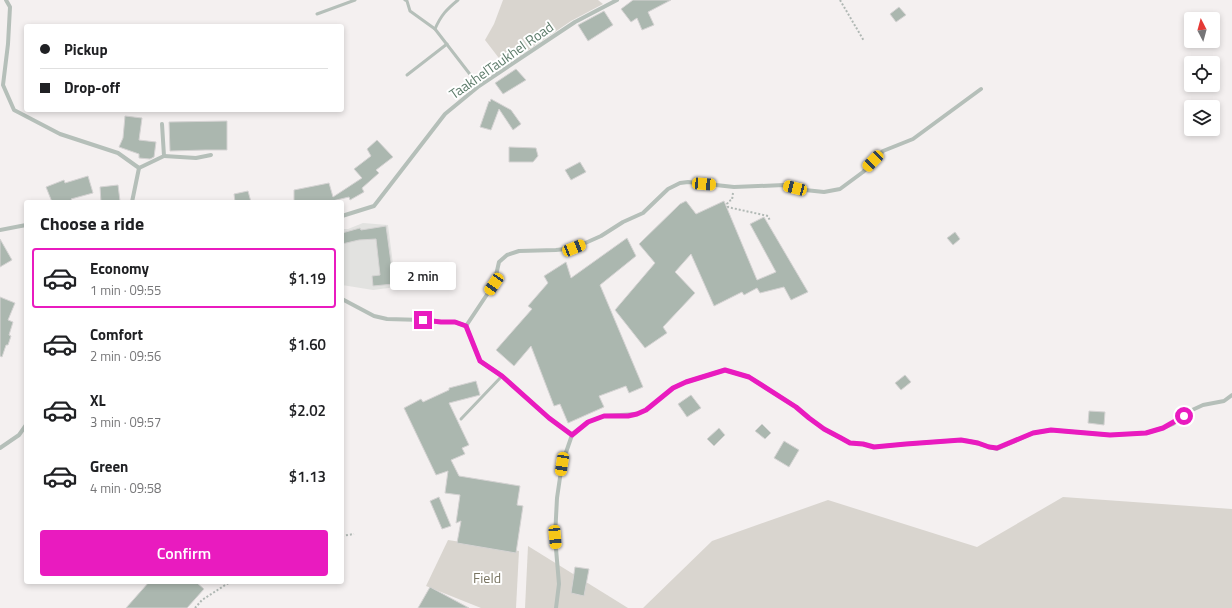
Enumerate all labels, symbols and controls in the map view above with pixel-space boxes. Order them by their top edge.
north arrow [1184,12,1220,48]
map controls [1184,12,1220,136]
street label: TaakhelTaukhel Road [445,16,557,104]
text: Pickup [64,38,108,61]
button: locate [1184,56,1220,92]
text: Drop-off [64,76,120,99]
button: layers [1184,100,1220,136]
car [860,148,886,174]
car [692,177,716,191]
car [782,179,808,197]
text: Choose a ride [40,210,144,237]
car [561,238,587,258]
text: Economy [90,257,149,280]
icon: car [42,260,78,296]
callout: 2 min [390,262,456,290]
text: 2 min [407,266,439,286]
text: $1.19 [289,267,326,290]
car [482,271,506,297]
text: 1 min · 09:55 [90,280,161,300]
route end [414,311,432,329]
text: Comfort [90,323,143,346]
icon: car [42,326,78,362]
text: $1.60 [289,333,326,356]
text: 2 min · 09:56 [90,346,161,366]
text: XL [90,389,106,412]
icon: car [42,392,78,428]
text: $2.02 [289,399,326,422]
route start [1175,407,1193,425]
text: 3 min · 09:57 [90,412,161,432]
car [554,451,570,477]
text: Green [90,455,128,478]
icon: car [42,458,78,494]
text: $1.13 [289,465,326,488]
text: 4 min · 09:58 [90,478,161,498]
car [548,525,562,549]
button: Confirm [40,530,328,576]
park label: Field [473,567,501,588]

